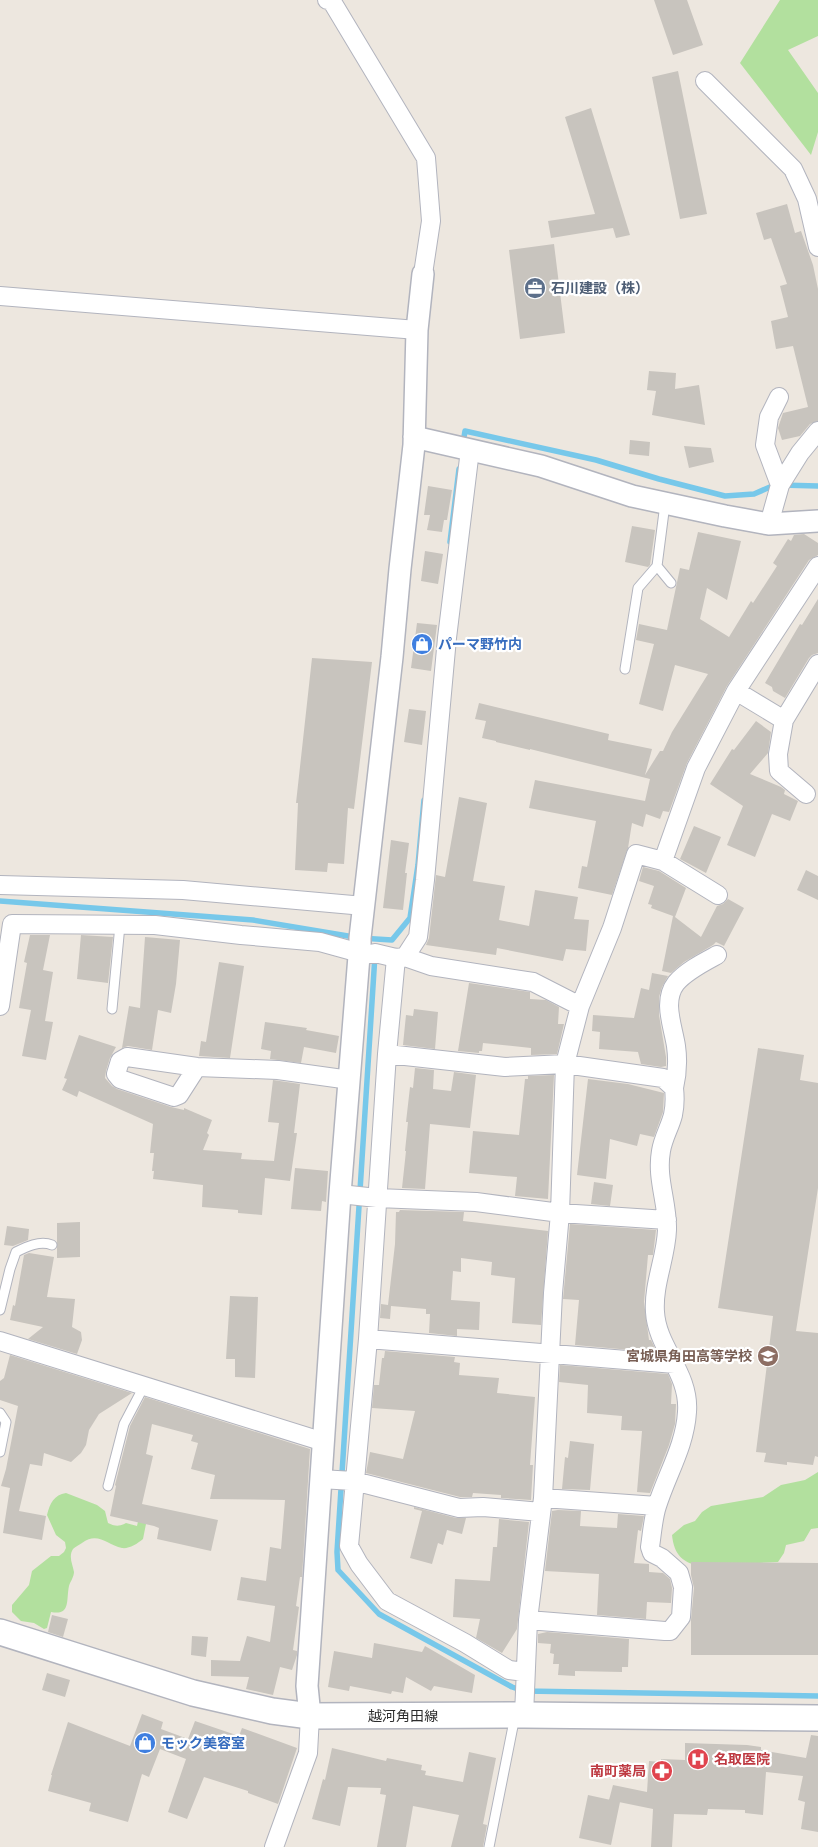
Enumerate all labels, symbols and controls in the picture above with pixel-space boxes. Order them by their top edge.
office icon: 石川建設（株） [523,276,547,300]
place label: 石川建設（株） [551,279,649,298]
shop icon: パーマ野竹内 [410,632,434,656]
place label: パーマ野竹内 [438,635,522,654]
school or university icon: 宮城県角田高等学校 [756,1344,780,1368]
place label: 宮城県角田高等学校 [626,1347,752,1366]
street label: 越河角田線 [368,1707,438,1726]
shop icon: モック美容室 [133,1731,157,1755]
place label: モック美容室 [161,1734,245,1753]
hospital icon: 名取医院 [686,1747,710,1771]
place label: 名取医院 [714,1750,770,1769]
pharmacy icon: 南町薬局 [650,1759,674,1783]
place label: 南町薬局 [590,1762,646,1781]

